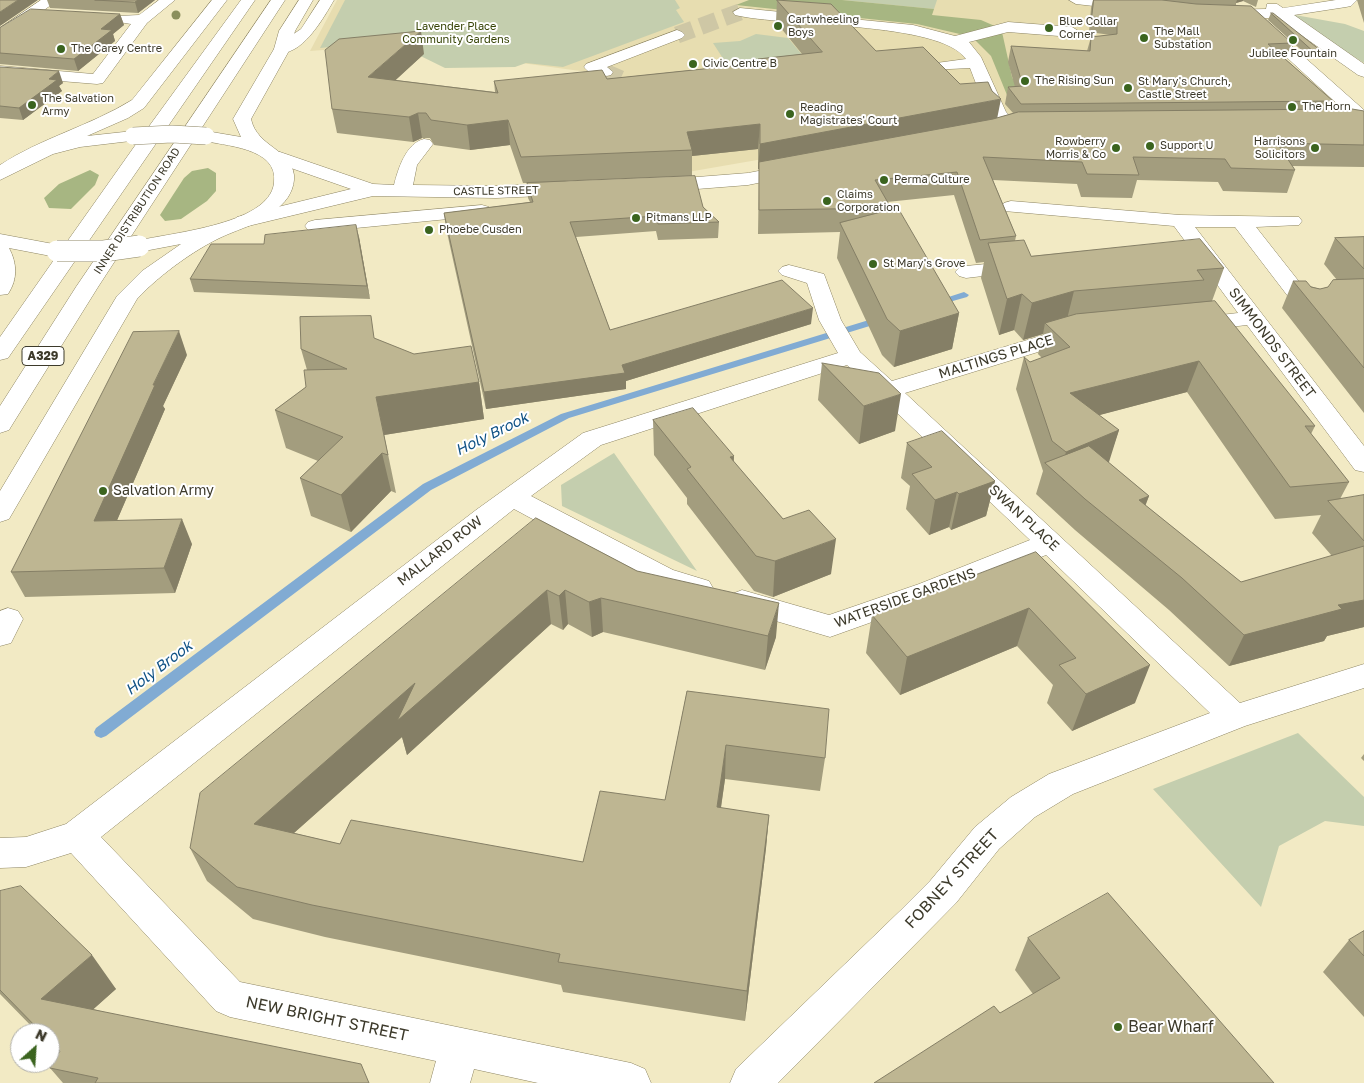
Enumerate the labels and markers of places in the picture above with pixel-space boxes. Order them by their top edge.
place label: Cartwheeling Boys [788,13,859,39]
place label: Blue Collar Corner [1059,15,1117,41]
marker: Cartwheeling Boys [772,20,784,32]
marker: Blue Collar Corner [1043,22,1055,34]
place label: The Mall Substation [1154,25,1212,51]
marker: The Mall Substation [1138,32,1150,44]
marker: Jubilee Fountain [1287,34,1299,46]
place label: The Carey Centre [71,42,162,56]
marker: The Carey Centre [55,43,67,55]
place label: Jubilee Fountain [1249,47,1337,61]
place label: Civic Centre B [703,57,777,71]
marker: Civic Centre B [687,58,699,70]
place label: The Rising Sun [1035,74,1114,88]
marker: The Rising Sun [1019,75,1031,87]
place label: St Mary's Church, Castle Street [1138,75,1231,101]
marker: St Mary's Church, Castle Street [1122,82,1134,94]
place label: The Salvation Army [42,92,114,118]
marker: The Salvation Army [26,99,38,111]
place label: The Horn [1302,100,1351,114]
place label: Reading Magistrates' Court [800,101,897,127]
marker: The Horn [1286,101,1298,113]
marker: Reading Magistrates' Court [784,108,796,120]
place label: Rowberry Morris & Co [1046,135,1106,161]
place label: Harrisons Solicitors [1254,135,1305,161]
place label: Support U [1160,139,1214,153]
marker: Support U [1144,140,1156,152]
marker: Rowberry Morris & Co [1110,142,1122,154]
marker: Harrisons Solicitors [1309,142,1321,154]
place label: Perma Culture [894,173,970,187]
marker: Perma Culture [878,174,890,186]
place label: Claims Corporation [837,188,900,214]
marker: Claims Corporation [821,195,833,207]
place label: Pitmans LLP [646,211,712,225]
marker: Pitmans LLP [630,212,642,224]
place label: Phoebe Cusden [439,223,522,237]
marker: Phoebe Cusden [423,224,435,236]
place label: St Mary's Grove [883,257,965,271]
marker: St Mary's Grove [867,258,879,270]
place label: Salvation Army [113,483,214,499]
marker: Salvation Army [97,485,109,497]
place label: Bear Wharf [1128,1017,1214,1037]
marker: Bear Wharf [1112,1021,1124,1033]

